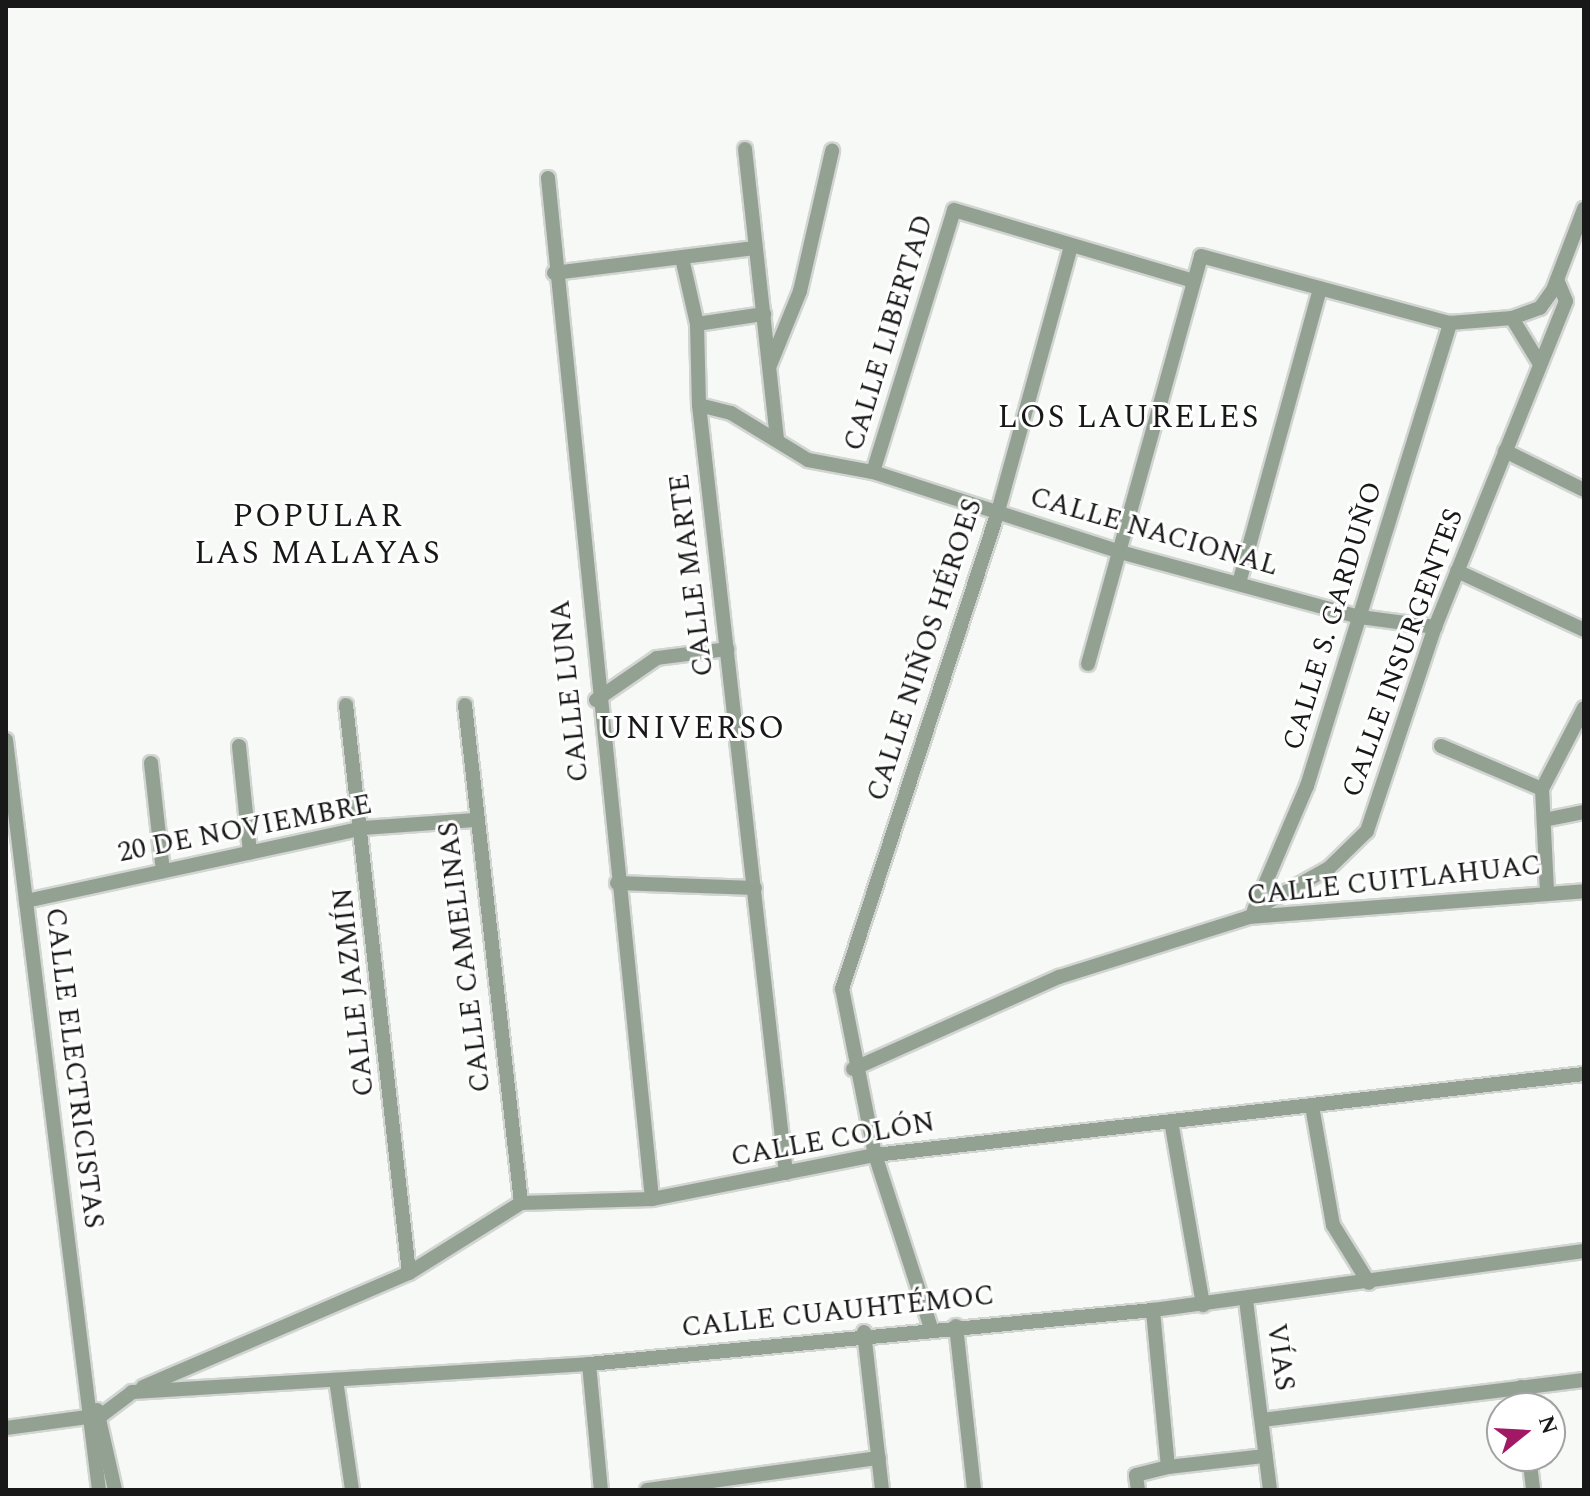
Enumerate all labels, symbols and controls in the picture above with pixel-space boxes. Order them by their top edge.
street label: CALLE LIBERTAD [837,211,941,455]
district label: LOS LAURELES [997,399,1261,437]
street label: CALLE MARTE [663,472,721,678]
street label: CALLE S. GARDUÑO [1276,478,1390,754]
street label: CALLE NACIONAL [1026,480,1282,584]
street label: CALLE NIÑOS HÉROES [860,495,990,805]
district label: POPULAR LAS MALAYAS [194,499,442,574]
street label: CALLE INSURGENTES [1335,504,1471,802]
street label: CALLE LUNA [544,598,596,784]
district label: UNIVERSO [598,710,786,748]
street label: 20 DE NOVIEMBRE [115,788,375,870]
street label: CALLE CAMELINAS [432,820,498,1094]
street label: CALLE CUITLAHUAC [1245,849,1543,913]
street label: CALLE JAZMÍN [326,886,382,1098]
street label: CALLE ELECTRICISTAS [38,906,110,1230]
street label: CALLE COLÓN [728,1106,938,1174]
street label: CALLE CUAUHTÉMOC [680,1279,996,1345]
street label: VÍAS [1259,1321,1301,1393]
north arrow [1486,1392,1566,1472]
text: N [1529,1411,1566,1439]

